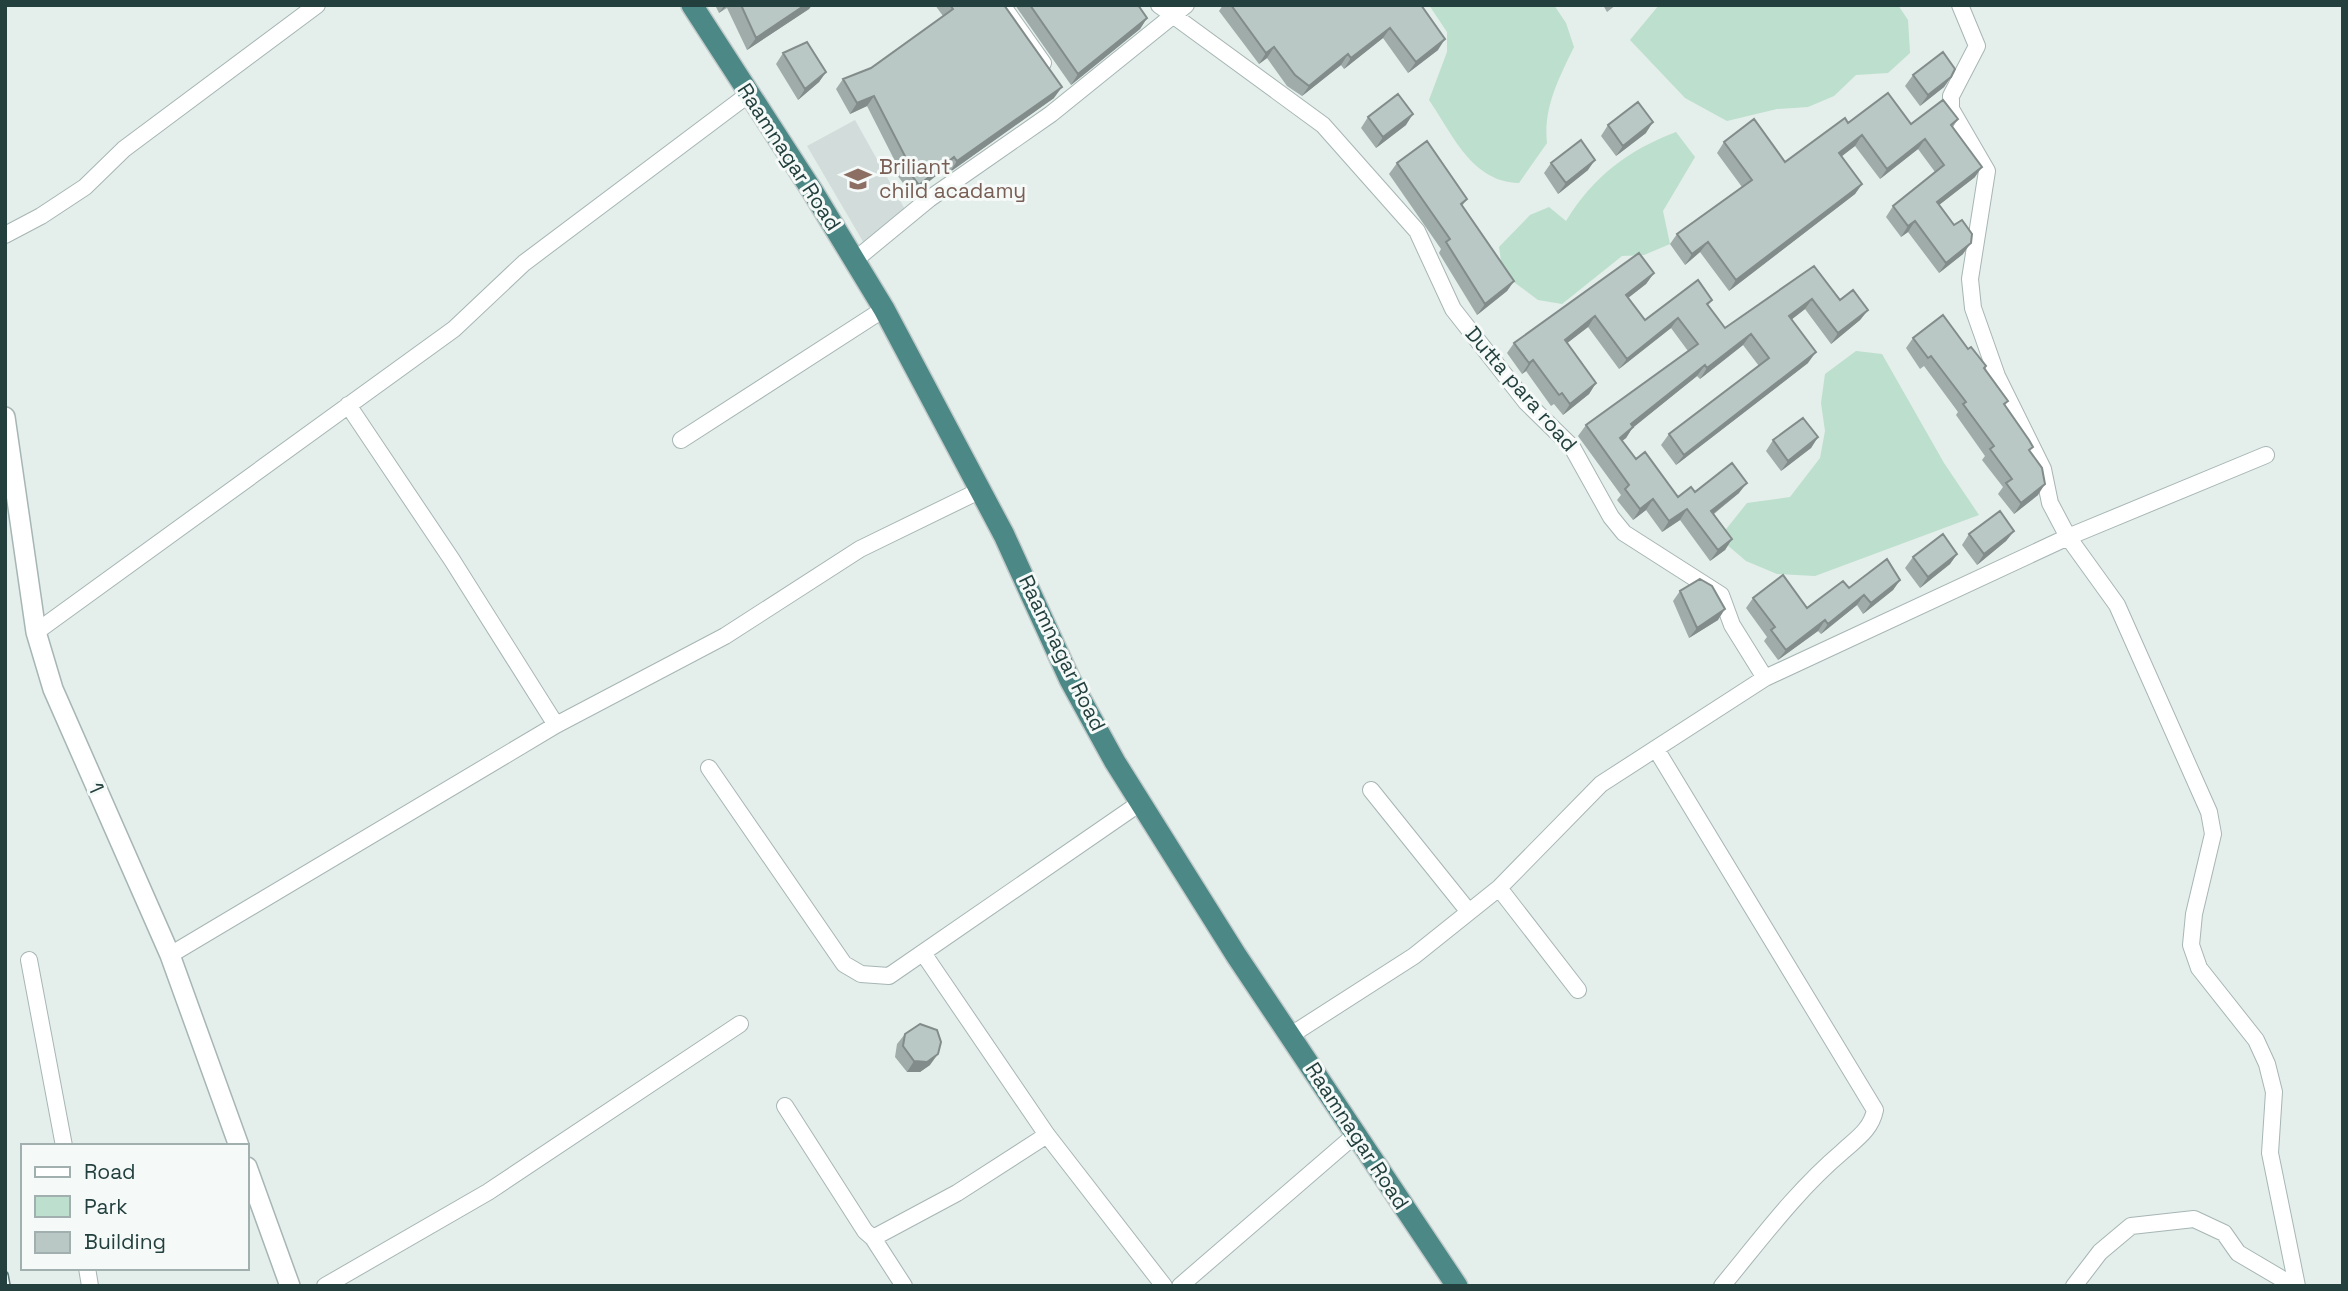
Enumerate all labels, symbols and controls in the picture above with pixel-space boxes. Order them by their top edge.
street label: Raamnagar Road [732,78,847,236]
place label: Briliant child acadamy [879,153,1026,204]
school or university icon: Briliant child acadamy [843,164,873,194]
street label: Dutta para road [1460,321,1583,457]
street label: Raamnagar Road [1013,570,1112,735]
street label: 1 [82,778,111,797]
street label: Raamnagar Road [1300,1057,1415,1215]
legend [21,1144,248,1270]
text: Road [84,1158,136,1185]
text: Park [84,1193,128,1220]
text: Building [84,1228,166,1255]

